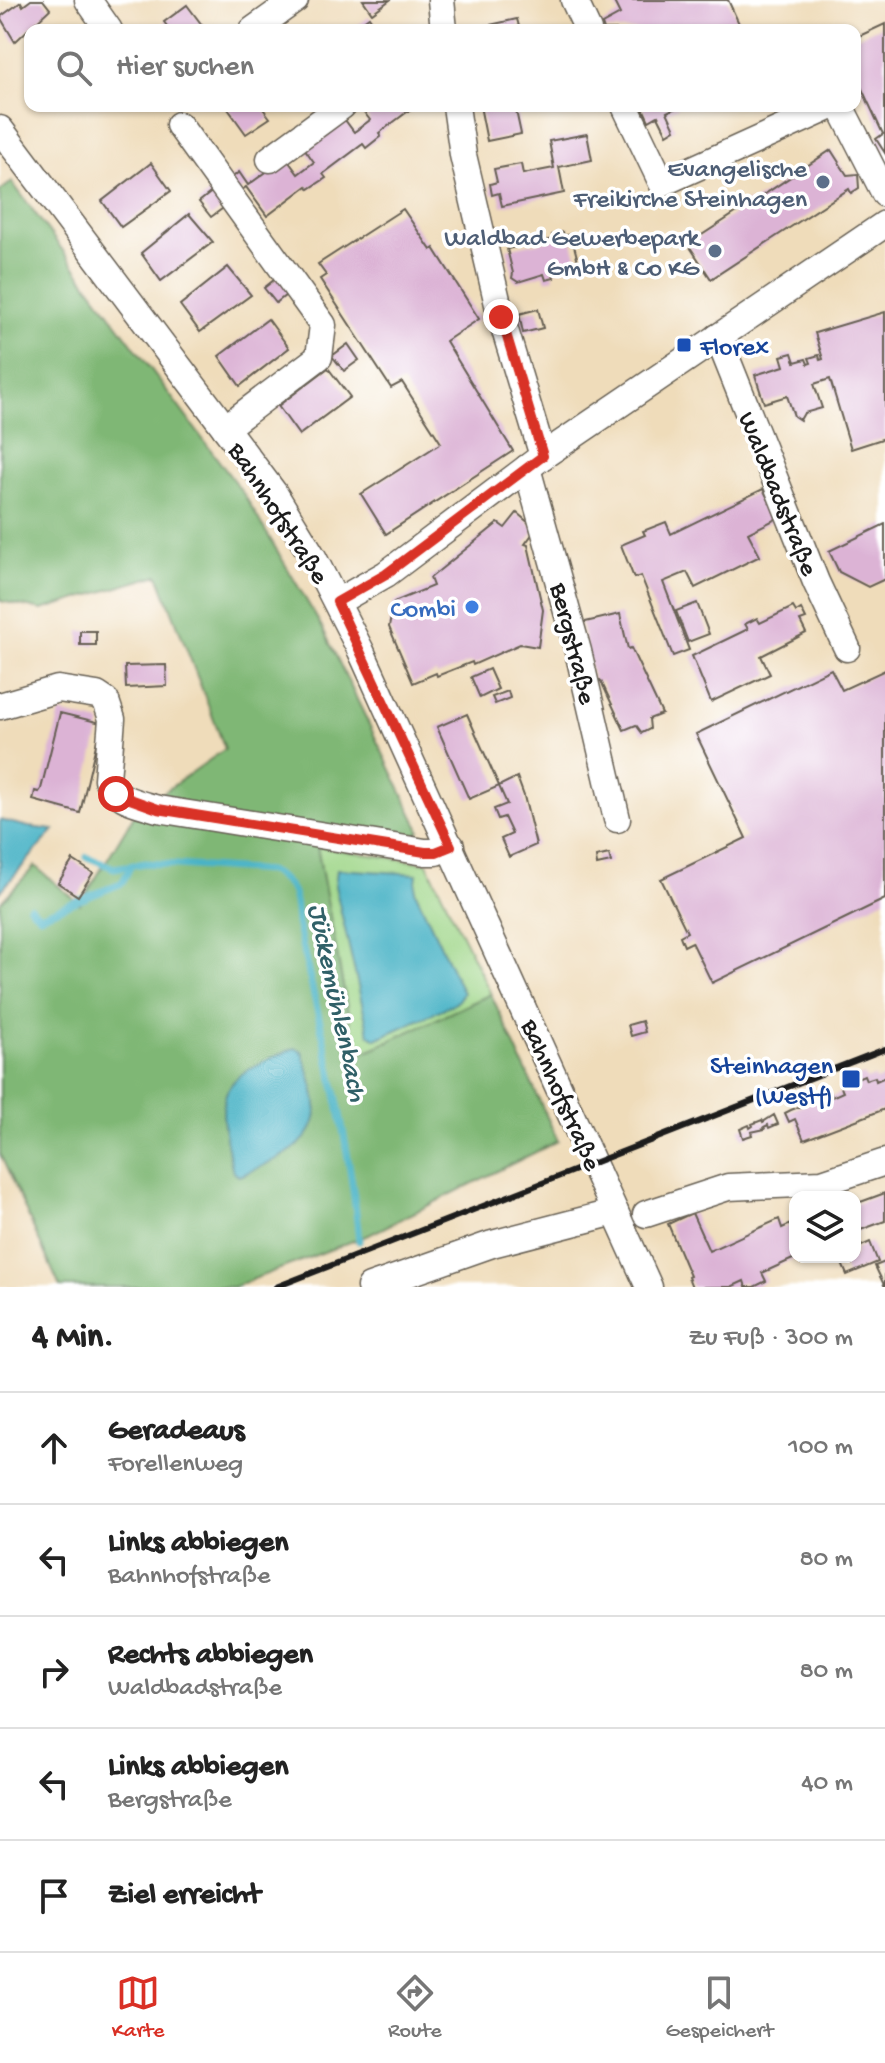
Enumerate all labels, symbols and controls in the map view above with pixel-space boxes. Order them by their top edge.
search box [24,24,861,112]
icon: search [52,46,96,90]
text: Hier suchen [116,51,254,86]
place label: Evangelische Freikirche Steinhagen [573,156,808,217]
marker: Evangelische Freikirche Steinhagen [814,173,832,191]
place label: Waldbad Gewerbepark GmbH & Co KG [444,225,701,286]
marker: Waldbad Gewerbepark GmbH & Co KG [706,242,724,260]
route end [483,299,519,335]
place label: Florex [699,334,769,365]
marker: Florex [675,336,693,354]
street label: Waldbadstraße [729,408,823,582]
street label: Bahnhofstraße [218,437,334,592]
street label: Bergstraße [540,579,601,708]
place label: Combi [391,596,456,627]
marker: Combi [463,598,481,616]
route start [98,776,134,812]
water label: Jückemühlenbach [299,901,373,1106]
street label: Bahnhofstraße [511,1014,606,1177]
place label: Steinhagen (Westf) [710,1053,834,1114]
marker: Steinhagen (Westf) [840,1068,862,1090]
map controls [789,1191,861,1263]
button: layers [789,1191,861,1263]
text: 4 Min. [32,1319,114,1359]
text: Zu Fuß · 300 m [688,1324,853,1355]
text: Geradeaus [108,1415,245,1450]
icon: ahead [32,1426,76,1470]
text: 100 m [788,1433,853,1464]
text: Forellenweg [108,1450,243,1481]
text: Links abbiegen [108,1527,288,1562]
icon: left [32,1538,76,1582]
text: 80 m [799,1545,853,1576]
text: Bahnhofstraße [108,1562,271,1593]
text: Rechts abbiegen [108,1639,313,1674]
icon: right [32,1650,76,1694]
text: 80 m [799,1657,853,1688]
text: Waldbadstraße [108,1674,282,1705]
text: Links abbiegen [108,1751,288,1786]
icon: left [32,1762,76,1806]
text: 40 m [801,1769,853,1800]
text: Bergstraße [108,1786,232,1817]
icon: arrive [32,1874,76,1918]
text: Ziel erreicht [108,1879,260,1914]
tab: Karte [112,1971,164,2045]
tab: Route [388,1971,442,2045]
tab: Gespeichert [665,1971,773,2045]

